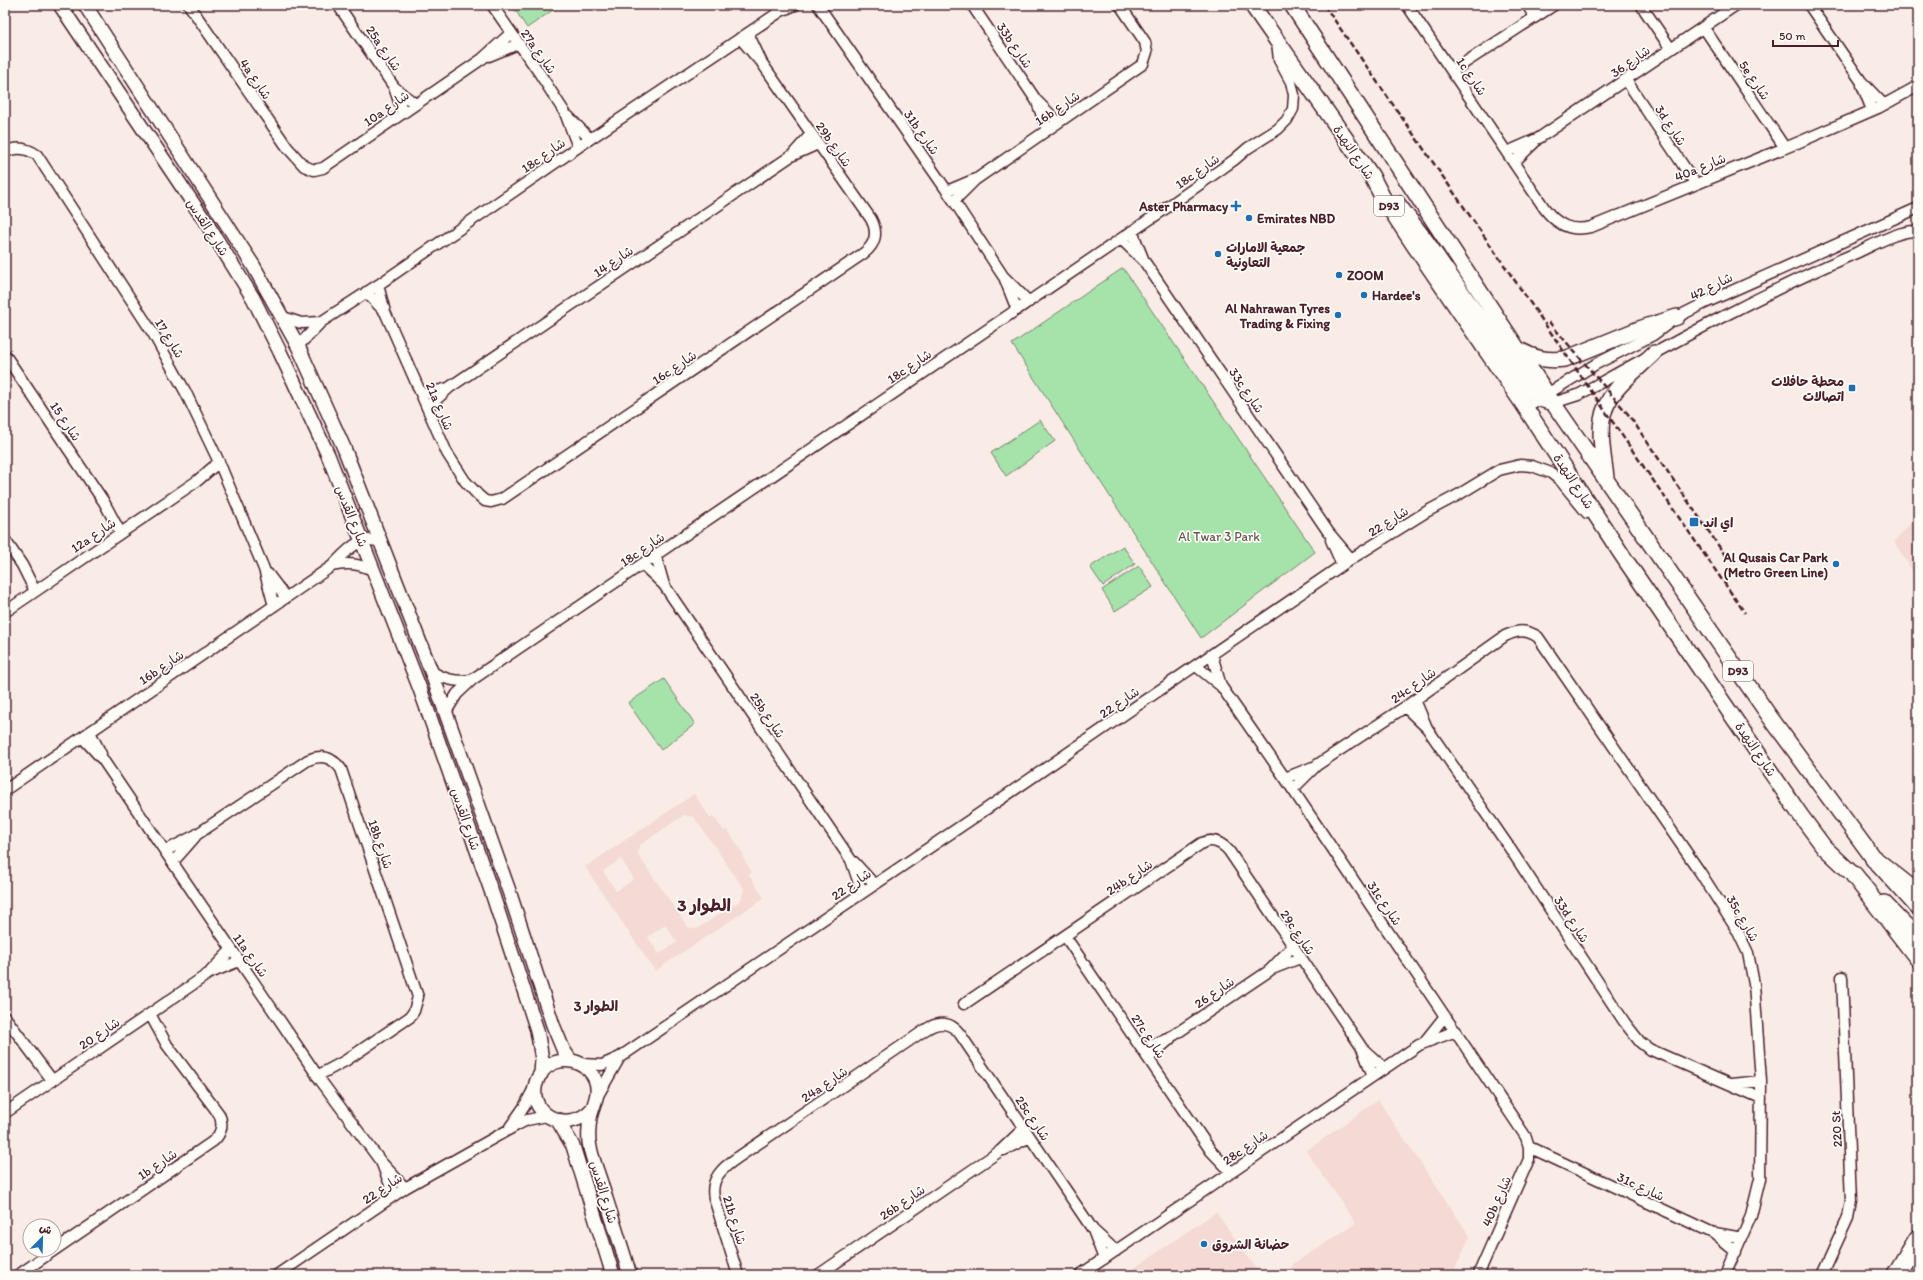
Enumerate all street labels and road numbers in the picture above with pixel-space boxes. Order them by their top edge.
street label: 33b شارع [992,20,1035,72]
street label: 25a شارع [361,23,404,75]
street label: 27a شارع [516,26,559,78]
street label: شارع 36 [1608,42,1654,82]
street label: 1c شارع [1452,54,1490,100]
street label: 4a شارع [235,56,275,104]
street label: 5e شارع [1734,58,1773,104]
street label: 10a شارع [361,87,413,131]
street label: 16b شارع [1032,88,1084,130]
street label: 3d شارع [1650,102,1689,149]
street label: 31b شارع [899,107,942,159]
street label: 29b شارع [811,119,854,171]
street label: شارع النهدة [1328,122,1377,183]
street label: 18c شارع [518,135,569,178]
street label: 40a شارع [1672,150,1729,186]
street label: 18c شارع [1172,151,1223,194]
street label: شارع القدس [182,196,232,260]
road number: D93 [1374,196,1404,216]
street label: شارع 14 [590,243,637,282]
street label: شارع 42 [1687,269,1736,305]
street label: شارع 17 [150,316,187,362]
street label: 18c شارع [884,346,935,388]
street label: 16c شارع [649,347,700,389]
street label: 33c شارع [1224,365,1267,417]
street label: 21a شارع [421,380,456,433]
street label: شارع 15 [45,399,84,445]
street label: شارع النهدة [1549,451,1597,513]
street label: شارع القدس [331,483,371,550]
street label: شارع 22 [1365,503,1412,541]
street label: 12a شارع [68,515,120,557]
street label: 18c شارع [617,529,668,571]
street label: 16b شارع [136,647,188,689]
road number: D93 [1723,661,1753,681]
street label: 24c شارع [1388,664,1440,708]
street label: شارع 22 [1097,684,1143,723]
street label: 25b شارع [745,690,788,742]
street label: شارع النهدة [1730,719,1779,780]
street label: شارع القدس [446,786,483,853]
street label: 18b شارع [363,818,396,871]
street label: 24b شارع [1103,857,1156,900]
street label: شارع 22 [829,866,875,905]
street label: 31c شارع [1363,878,1405,929]
street label: 35c شارع [1722,892,1762,945]
street label: 33d شارع [1549,893,1592,946]
street label: 29c شارع [1276,907,1318,959]
street label: 11a شارع [228,931,271,981]
street label: شارع 26 [1192,974,1238,1013]
street label: 27c شارع [1127,1011,1169,1063]
street label: شارع 20 [76,1014,124,1054]
street label: 24a شارع [798,1064,851,1107]
street label: 25c شارع [1010,1093,1053,1145]
street label: 220 St [1828,1110,1845,1148]
street label: 28c شارع [1220,1127,1272,1170]
street label: 1b شارع [135,1146,181,1185]
street label: شارع القدس [585,1159,620,1226]
street label: 31c شارع [1614,1169,1667,1206]
street label: شارع 22 [359,1170,406,1209]
street label: 40b شارع [1479,1174,1516,1230]
street label: 26b شارع [877,1182,929,1225]
street label: 21b شارع [718,1194,749,1247]

